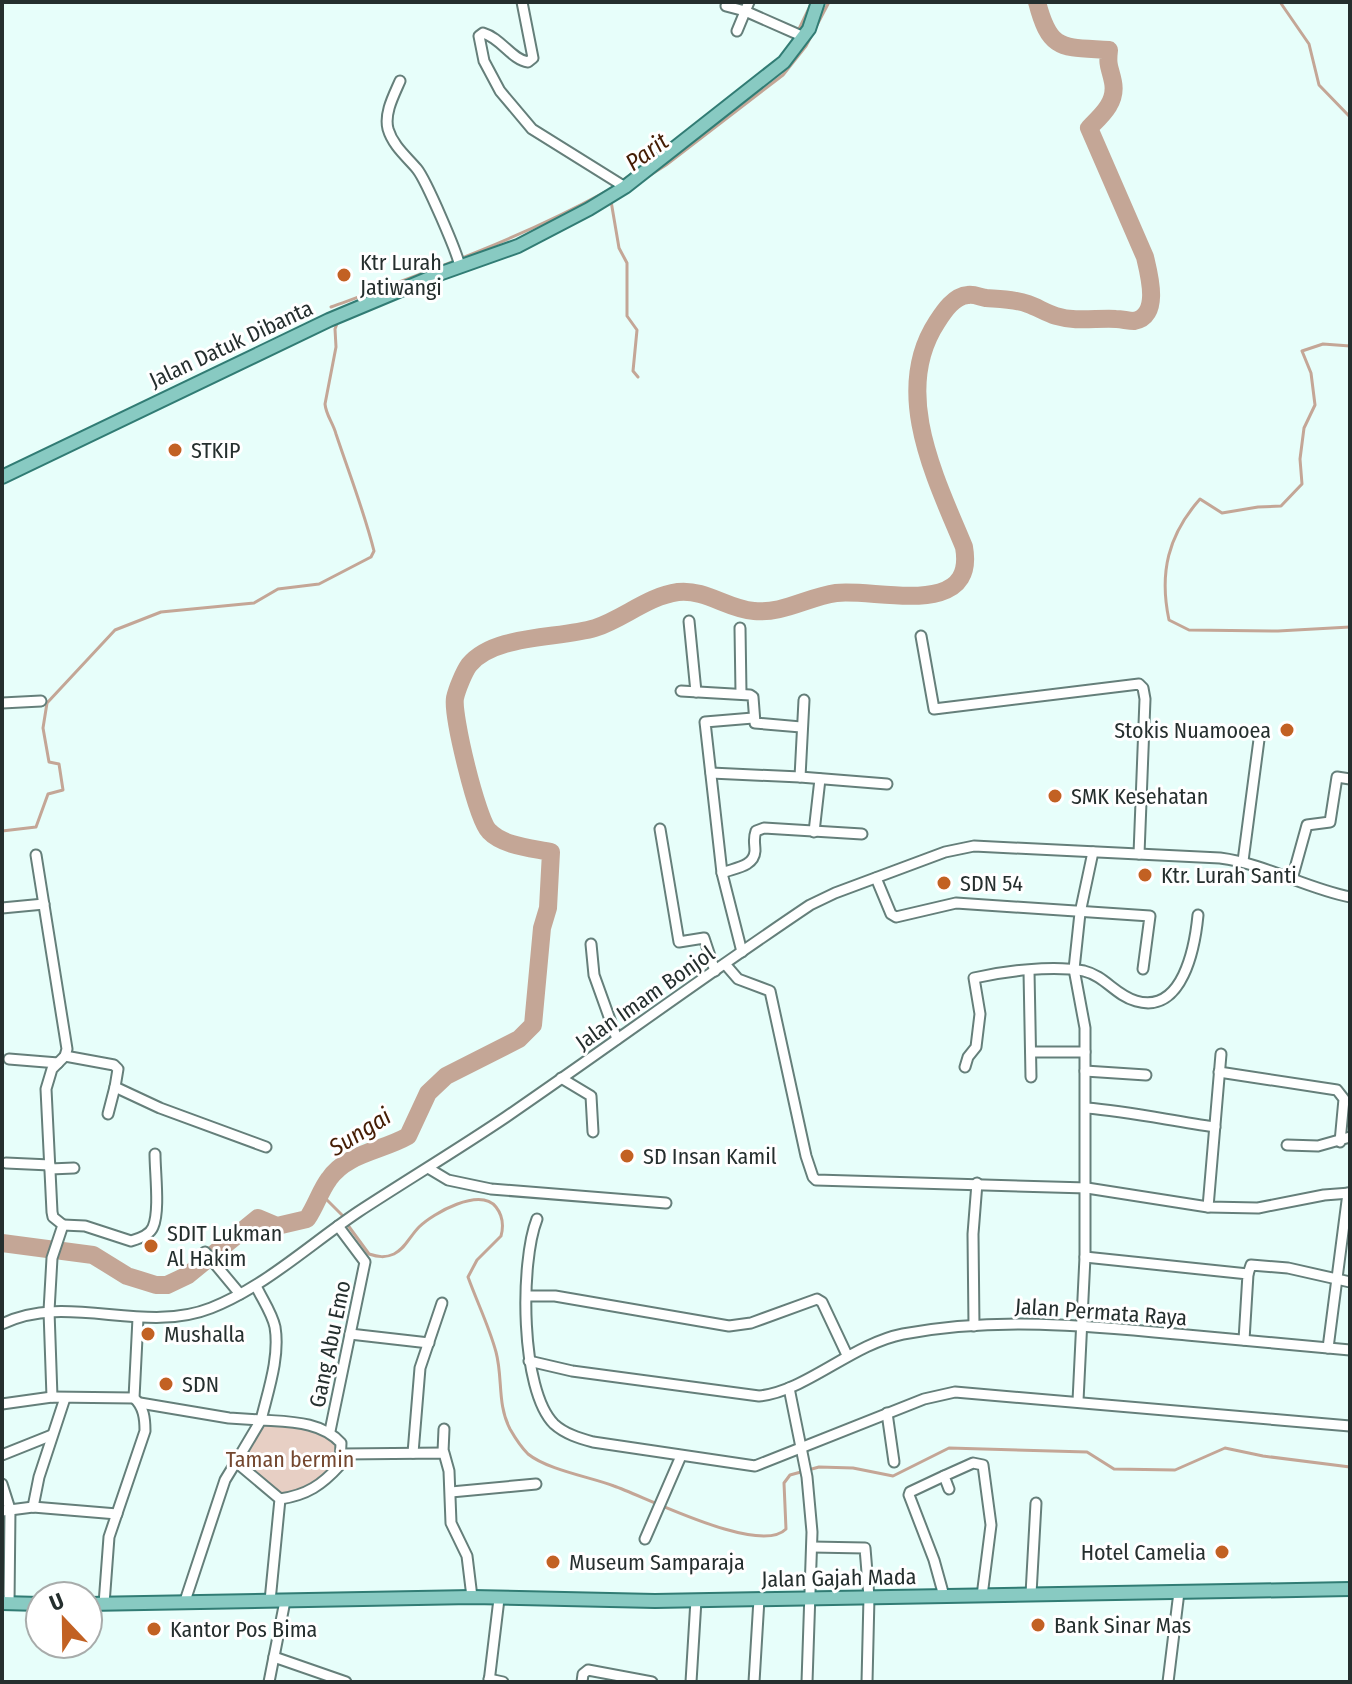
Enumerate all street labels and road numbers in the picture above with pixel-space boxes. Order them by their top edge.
street label: Jalan Datuk Dibanta [145,294,317,394]
street label: Jalan Imam Bonjol [570,940,720,1056]
street label: Gang Abu Emo [303,1278,357,1410]
street label: Jalan Permata Raya [1014,1293,1188,1331]
street label: Jalan Gajah Mada [761,1563,917,1593]

